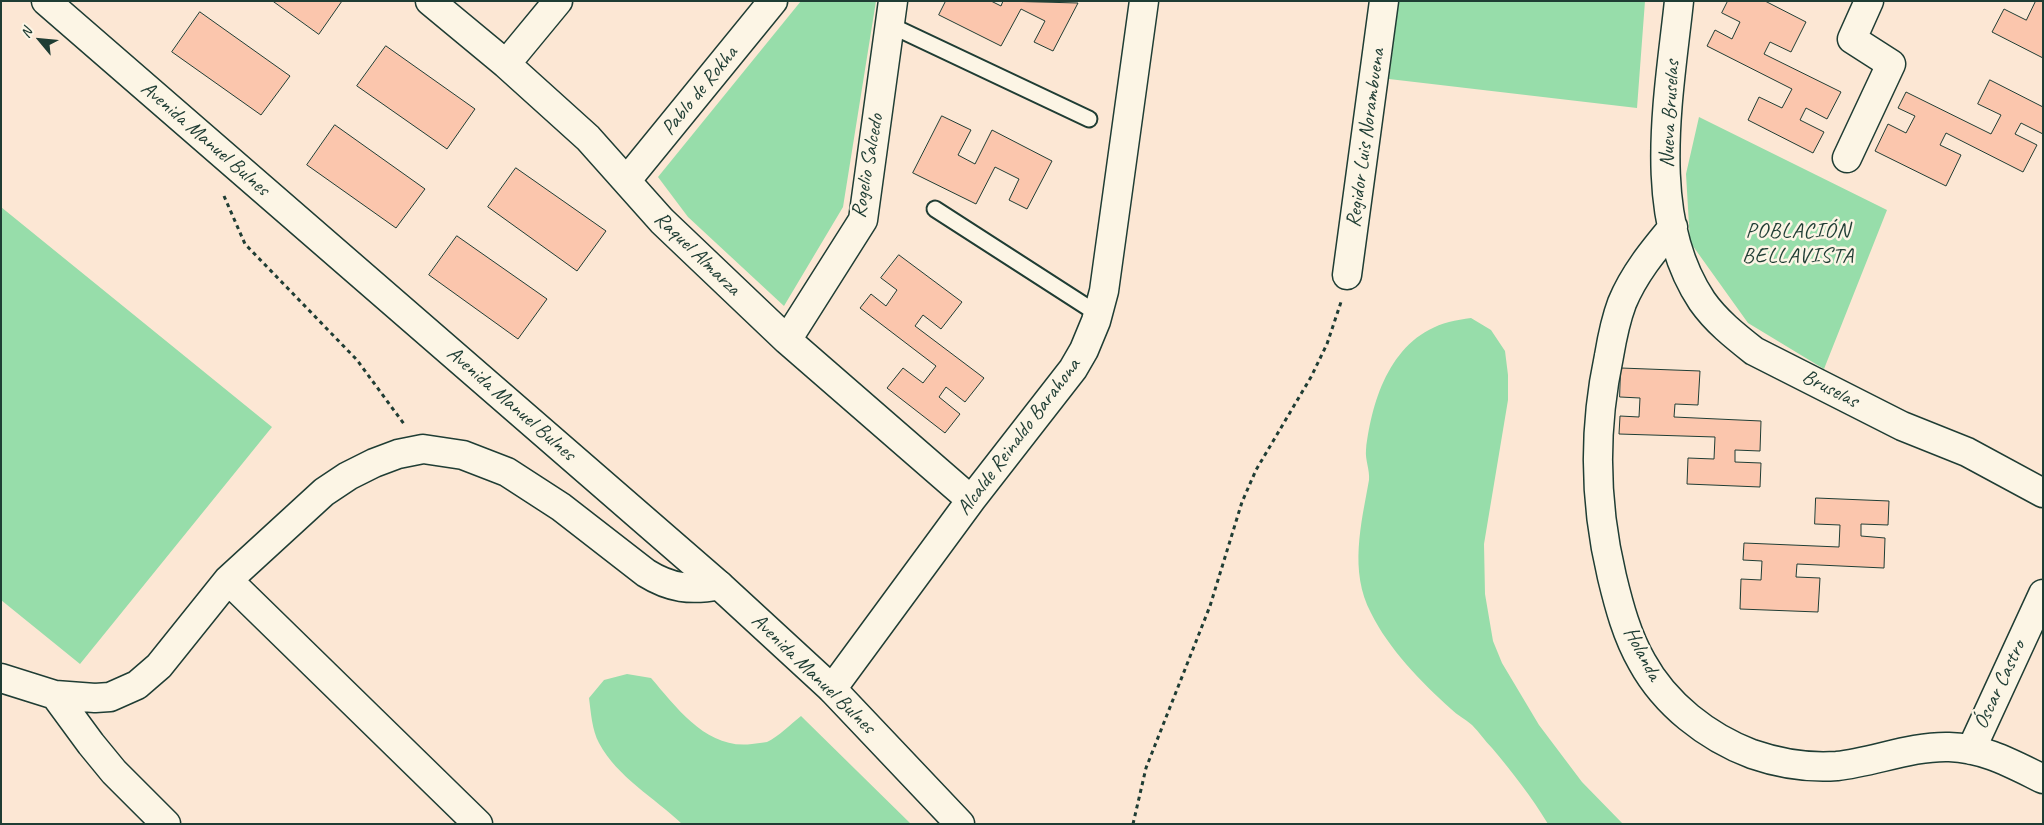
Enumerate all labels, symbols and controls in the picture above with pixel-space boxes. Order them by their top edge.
north arrow [15,15,65,65]
text: N [17,25,36,41]
street label: Pablo de Rokha [656,41,744,141]
street label: Regidor Luis Norambuena [1341,47,1391,229]
street label: Nueva Bruselas [1655,60,1685,168]
street label: Avenida Manuel Bulnes [135,76,275,202]
street label: Rogelio Salcedo [846,112,890,220]
street label: Raquel Almarza [649,207,745,301]
district label: POBLACIÓN BELLAVISTA [1741,218,1855,270]
street label: Avenida Manuel Bulnes [441,341,581,467]
street label: Alcalde Reinaldo Barahona [952,353,1086,521]
street label: Bruselas [1798,364,1862,414]
street label: Avenida Manuel Bulnes [746,609,880,739]
street label: Holanda [1617,623,1667,685]
street label: Óscar Castro [1969,637,2031,733]

